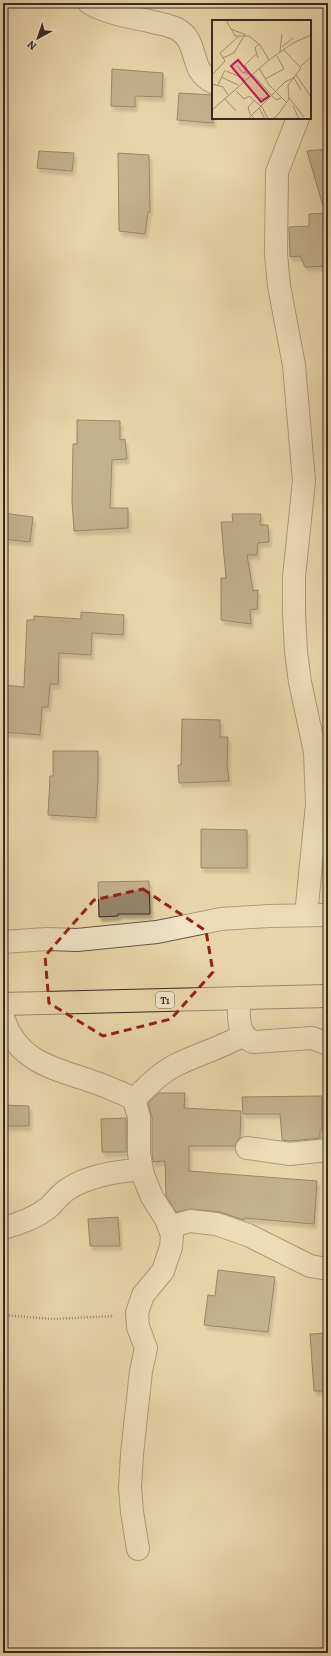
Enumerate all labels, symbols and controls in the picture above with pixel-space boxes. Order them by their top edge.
north arrow [18,18,58,58]
inset map [212,20,311,119]
text: N [24,37,40,54]
road number: T1 [156,992,174,1008]

